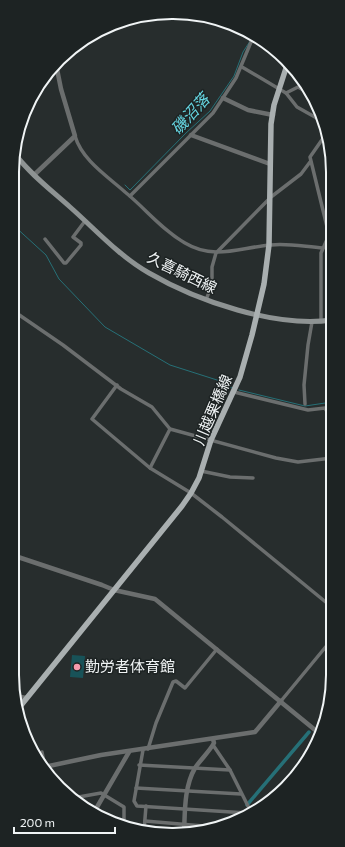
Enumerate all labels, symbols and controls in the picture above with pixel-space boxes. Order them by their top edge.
water label: 磯沼落 [167,87,215,138]
street label: 久喜騎西線 [145,248,220,297]
street label: 川越栗橋線 [189,372,235,448]
place label: 勤労者体育館 [85,657,175,675]
marker: 勤労者体育館 [72,662,82,672]
scale bar [14,809,115,835]
text: 200 m [20,815,55,829]

